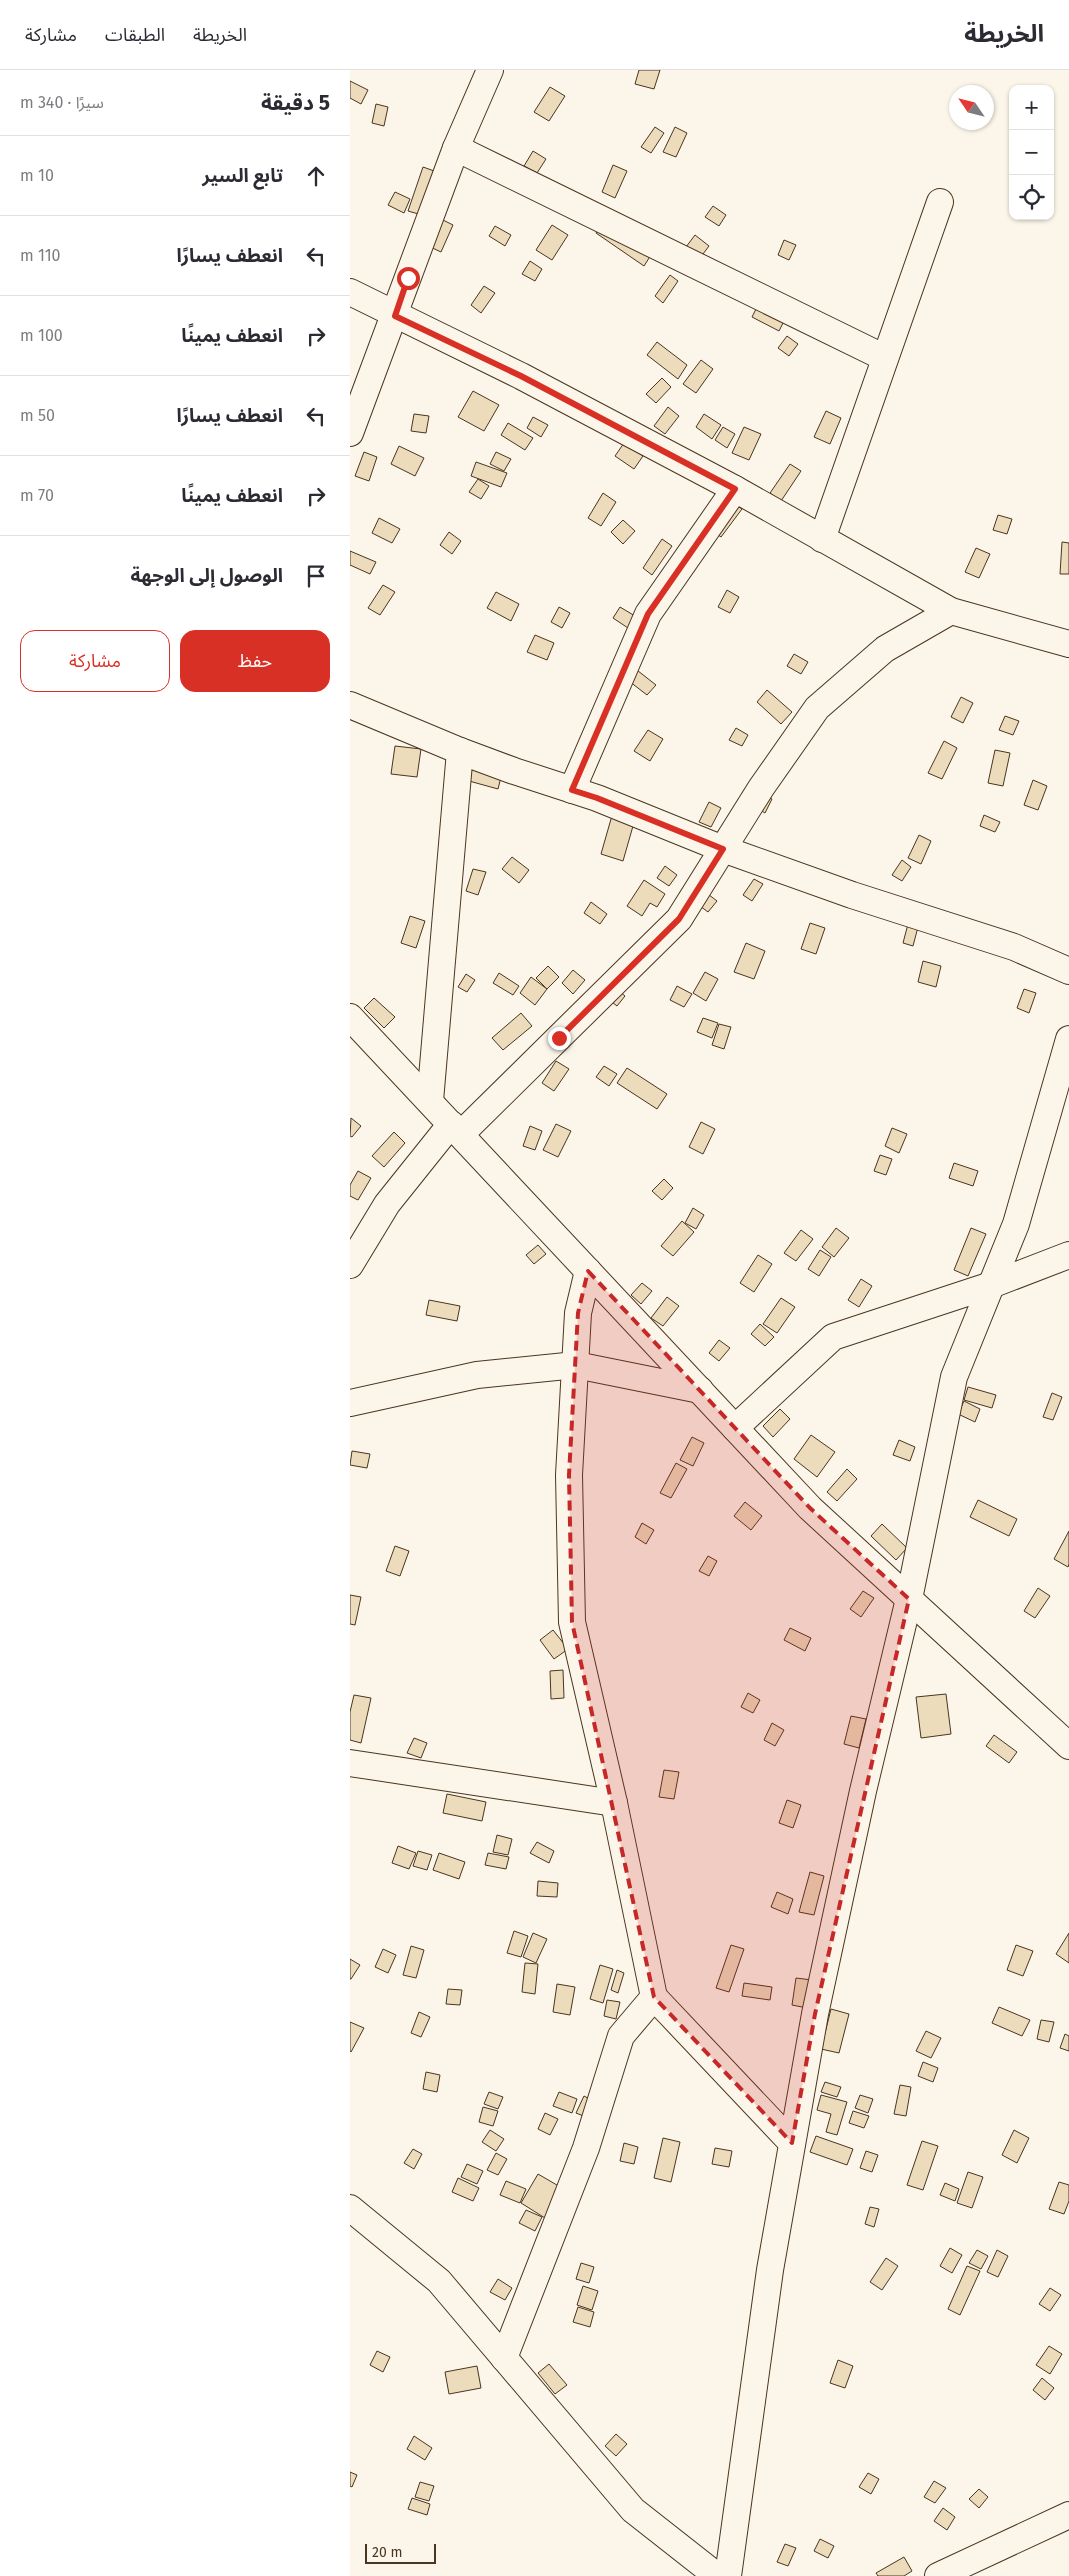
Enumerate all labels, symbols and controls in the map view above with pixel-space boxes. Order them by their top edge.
text: الخريطة [964,20,1044,48]
text: مشاركة [25,24,77,46]
text: الطبقات [105,24,165,46]
text: الخريطة [193,24,247,46]
north arrow [949,85,994,130]
map controls [1009,85,1054,220]
button: + [1009,85,1054,130]
text: 5 دقيقة [261,90,330,116]
text: سيرًا · 340 m [20,93,104,112]
button: − [1009,130,1054,175]
icon: ahead [302,162,330,190]
text: تابع السير [202,164,283,187]
text: 10 m [20,166,54,185]
button: locate [1009,175,1054,220]
icon: left [302,242,330,270]
text: انعطف يسارًا [176,244,283,267]
text: 110 m [20,246,61,265]
route start [397,267,420,290]
icon: right [302,322,330,350]
text: انعطف يمينًا [181,324,283,347]
text: 100 m [20,326,63,345]
icon: left [302,402,330,430]
text: انعطف يسارًا [176,404,283,427]
text: 50 m [20,406,55,425]
icon: right [302,482,330,510]
text: انعطف يمينًا [181,484,283,507]
text: 70 m [20,486,54,505]
icon: arrive [302,562,330,590]
text: الوصول إلى الوجهة [131,564,283,587]
button: مشاركة [20,630,170,692]
button: حفظ [180,630,330,692]
route end [548,1027,571,1050]
scale bar [365,2541,436,2564]
text: 20 m [372,2544,402,2561]

